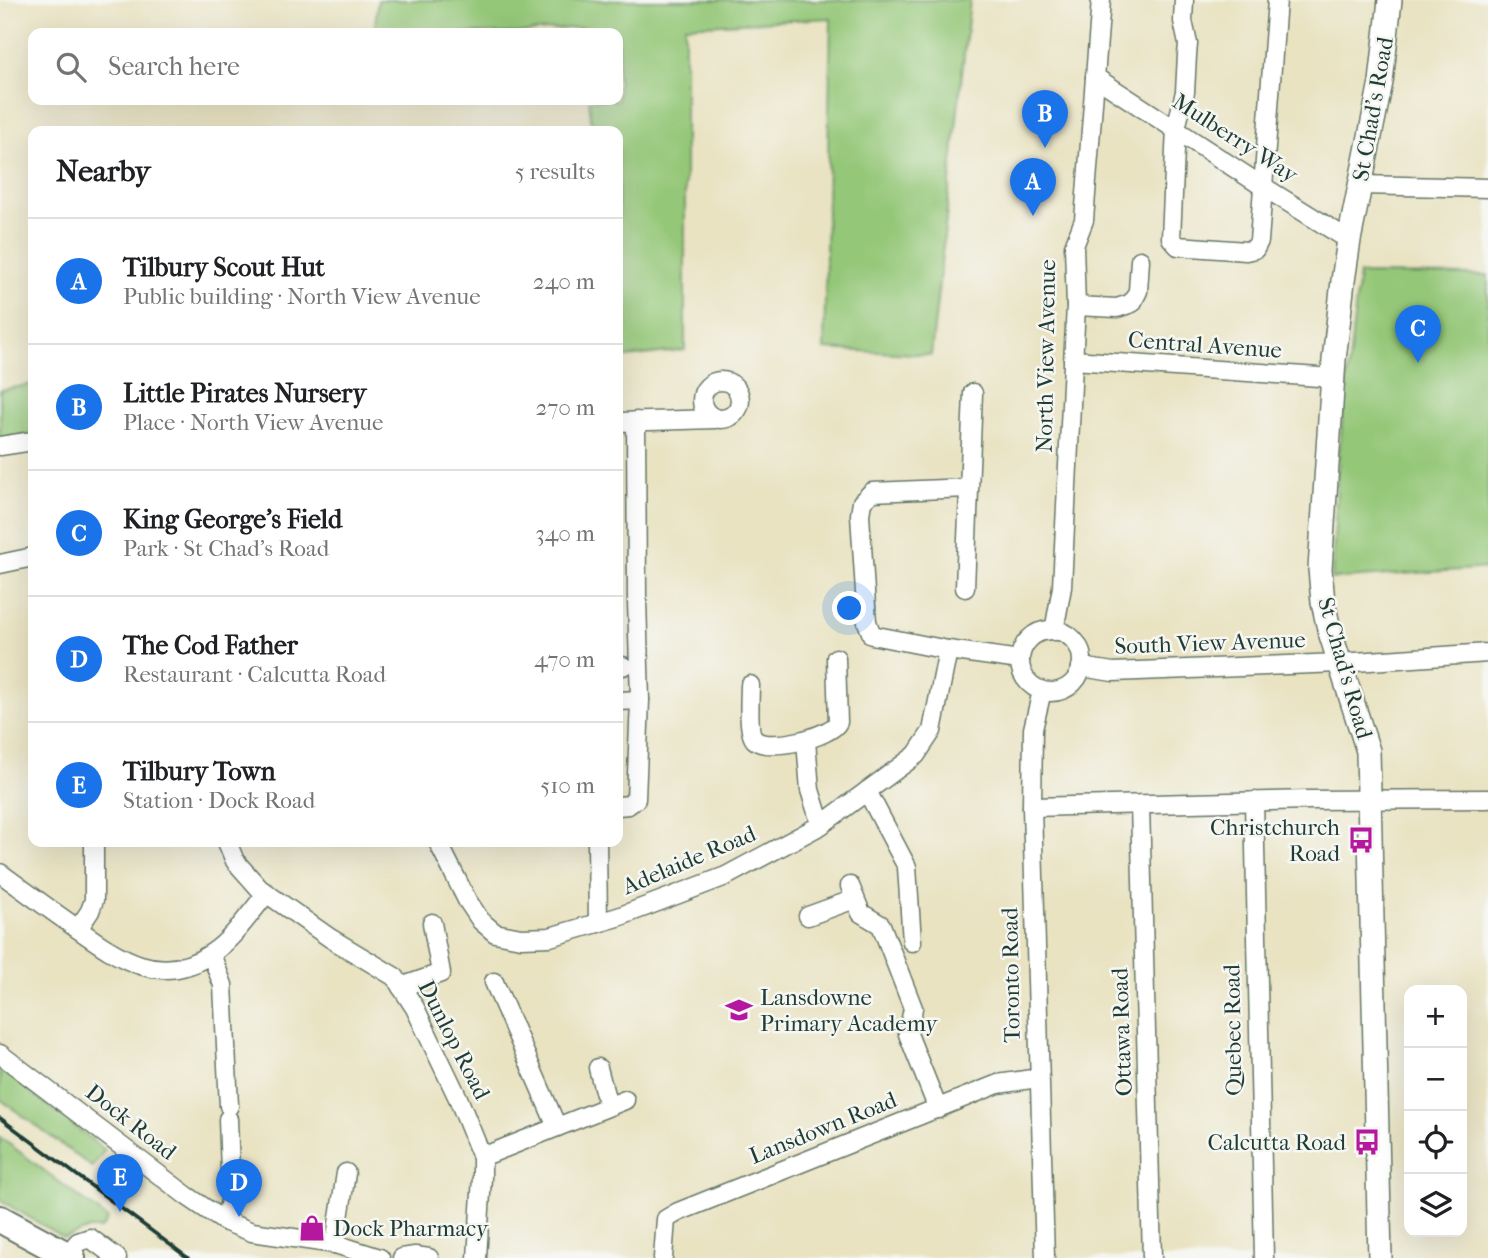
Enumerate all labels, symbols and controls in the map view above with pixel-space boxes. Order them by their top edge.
search box [28,28,623,105]
street label: St Chad's Road [1347,34,1399,183]
icon: search [52,48,90,86]
text: Search here [108,51,240,82]
street label: Mulberry Way [1167,88,1303,189]
pin: B [1022,90,1068,148]
text: Nearby [56,154,151,189]
text: 5 results [515,158,595,185]
pin: A [1010,158,1056,216]
text: Tilbury Scout Hut [123,252,325,283]
street label: North View Avenue [1031,259,1061,453]
text: A [72,268,86,295]
text: 240 m [533,268,595,295]
text: Public building · North View Avenue [123,283,481,310]
pin: C [1395,305,1441,363]
street label: Central Avenue [1127,326,1283,364]
text: Little Pirates Nursery [123,378,366,409]
text: B [72,394,86,421]
text: 270 m [535,394,595,421]
text: Place · North View Avenue [123,409,383,436]
text: King George's Field [123,504,342,535]
text: C [71,520,87,547]
text: 340 m [535,520,595,547]
text: Park · St Chad's Road [123,535,329,562]
your location [832,591,866,625]
street label: St Chad's Road [1312,594,1378,742]
street label: South View Avenue [1114,626,1306,660]
text: The Cod Father [123,630,298,661]
text: D [70,646,88,673]
text: 470 m [534,646,595,673]
text: Restaurant · Calcutta Road [123,661,386,688]
text: Tilbury Town [123,756,276,787]
text: E [72,772,86,799]
text: 510 m [540,772,595,799]
text: Station · Dock Road [123,787,315,814]
place label: Christchurch Road [1210,814,1340,867]
street label: Adelaide Road [617,820,760,901]
bus stop icon: Christchurch Road [1346,825,1376,855]
street label: Toronto Road [996,907,1026,1043]
street label: Quebec Road [1218,963,1248,1096]
street label: Ottawa Road [1106,967,1138,1097]
street label: Dunlop Road [412,976,496,1105]
place label: Lansdowne Primary Academy [760,984,938,1037]
map controls [1404,985,1467,1237]
button: + [1404,985,1467,1048]
school or university icon: Lansdowne Primary Academy [724,995,754,1025]
button: − [1404,1048,1467,1111]
street label: Dock Road [80,1078,182,1166]
street label: Lansdown Road [745,1086,901,1170]
button: locate [1404,1111,1467,1174]
bus stop icon: Calcutta Road [1352,1127,1382,1157]
place label: Calcutta Road [1207,1129,1346,1156]
pin: E [97,1154,143,1212]
pin: D [216,1159,262,1217]
button: layers [1404,1174,1467,1237]
shop icon: Dock Pharmacy [297,1213,327,1243]
place label: Dock Pharmacy [333,1215,489,1242]

